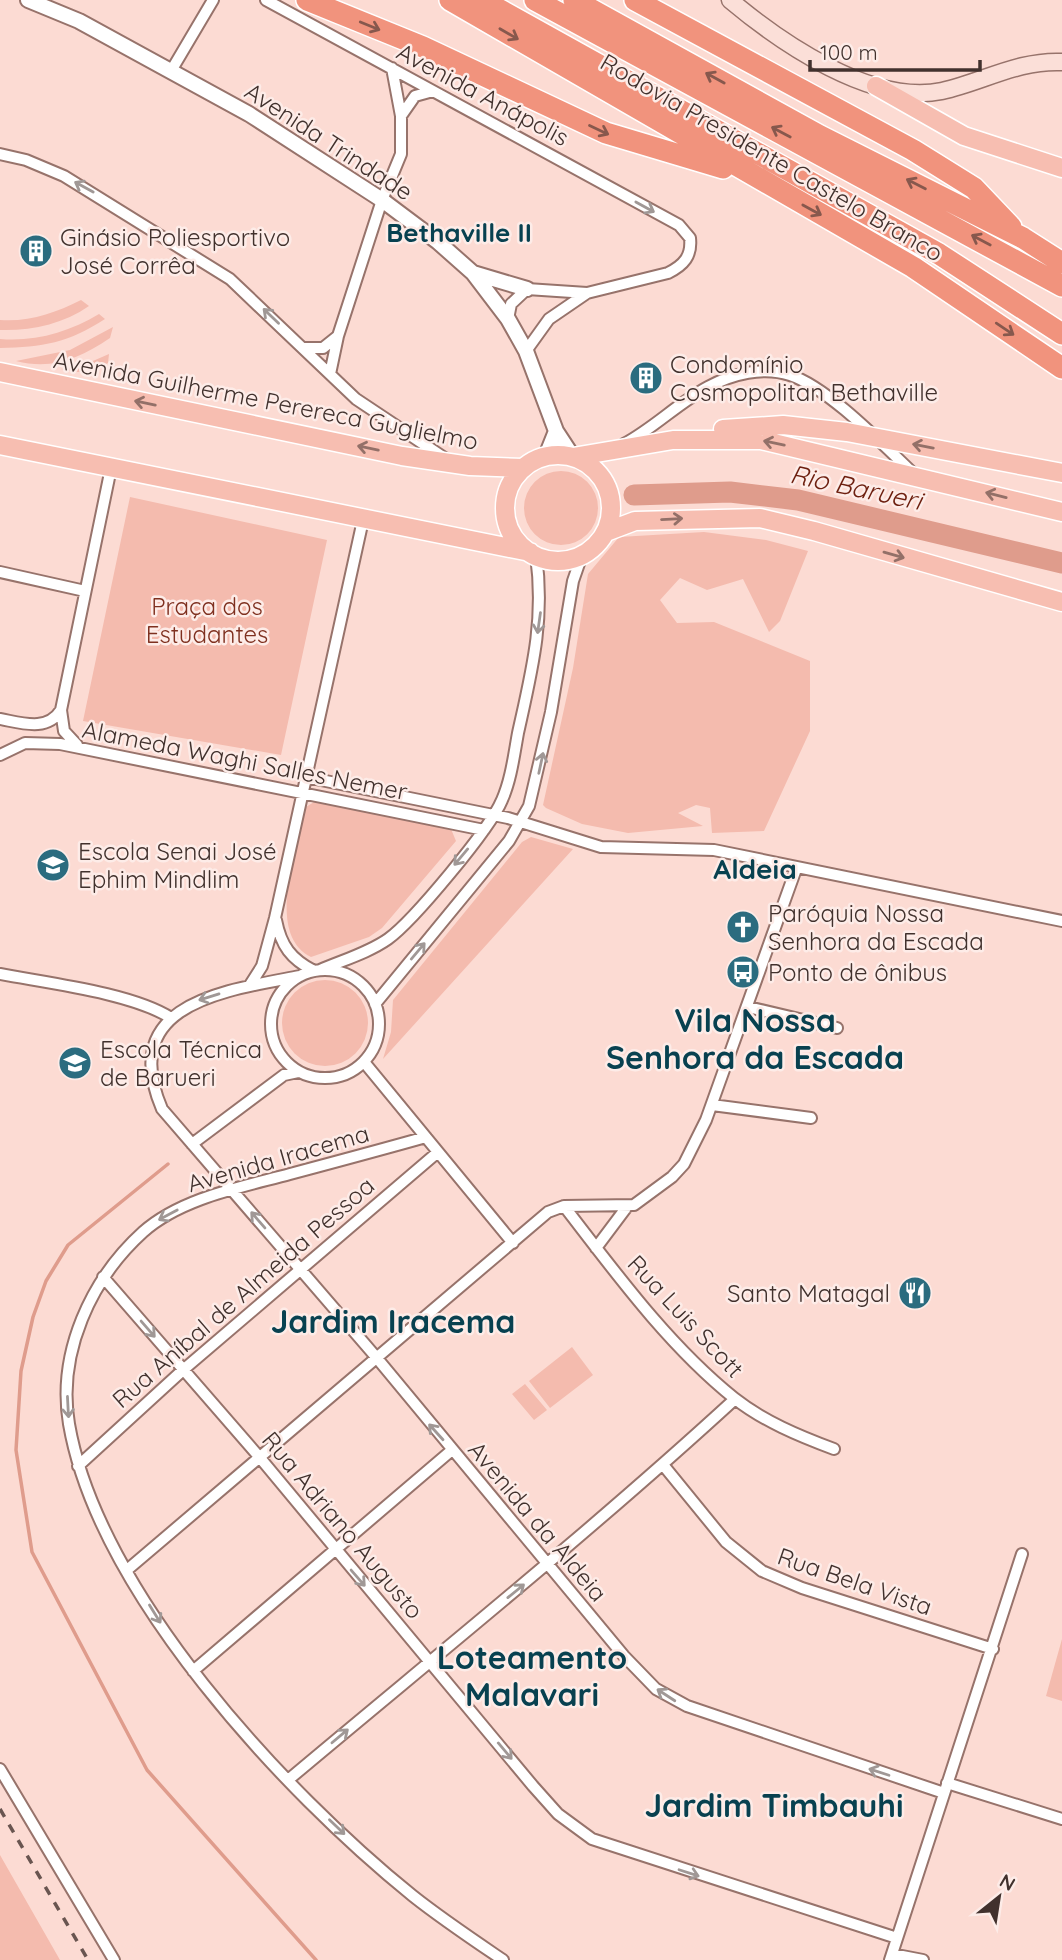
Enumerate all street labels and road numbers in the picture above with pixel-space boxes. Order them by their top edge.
street label: Avenida Anápolis [392,36,574,152]
street label: Rodovia Presidente Castelo Branco [595,46,949,268]
street label: Avenida Trindade [239,76,419,206]
street label: Avenida Guilherme Perereca Guglielmo [51,344,481,456]
street label: Alameda Waghi Salles Nemer [80,714,410,806]
street label: Avenida Iracema [184,1118,372,1198]
street label: Rua Aníbal de Almeida Pessoa [106,1170,380,1414]
street label: Rua Luis Scott [622,1248,750,1384]
street label: Rua Adriano Augusto [256,1425,430,1625]
street label: Avenida da Aldeia [462,1435,614,1607]
street label: Rua Bela Vista [774,1541,936,1621]

